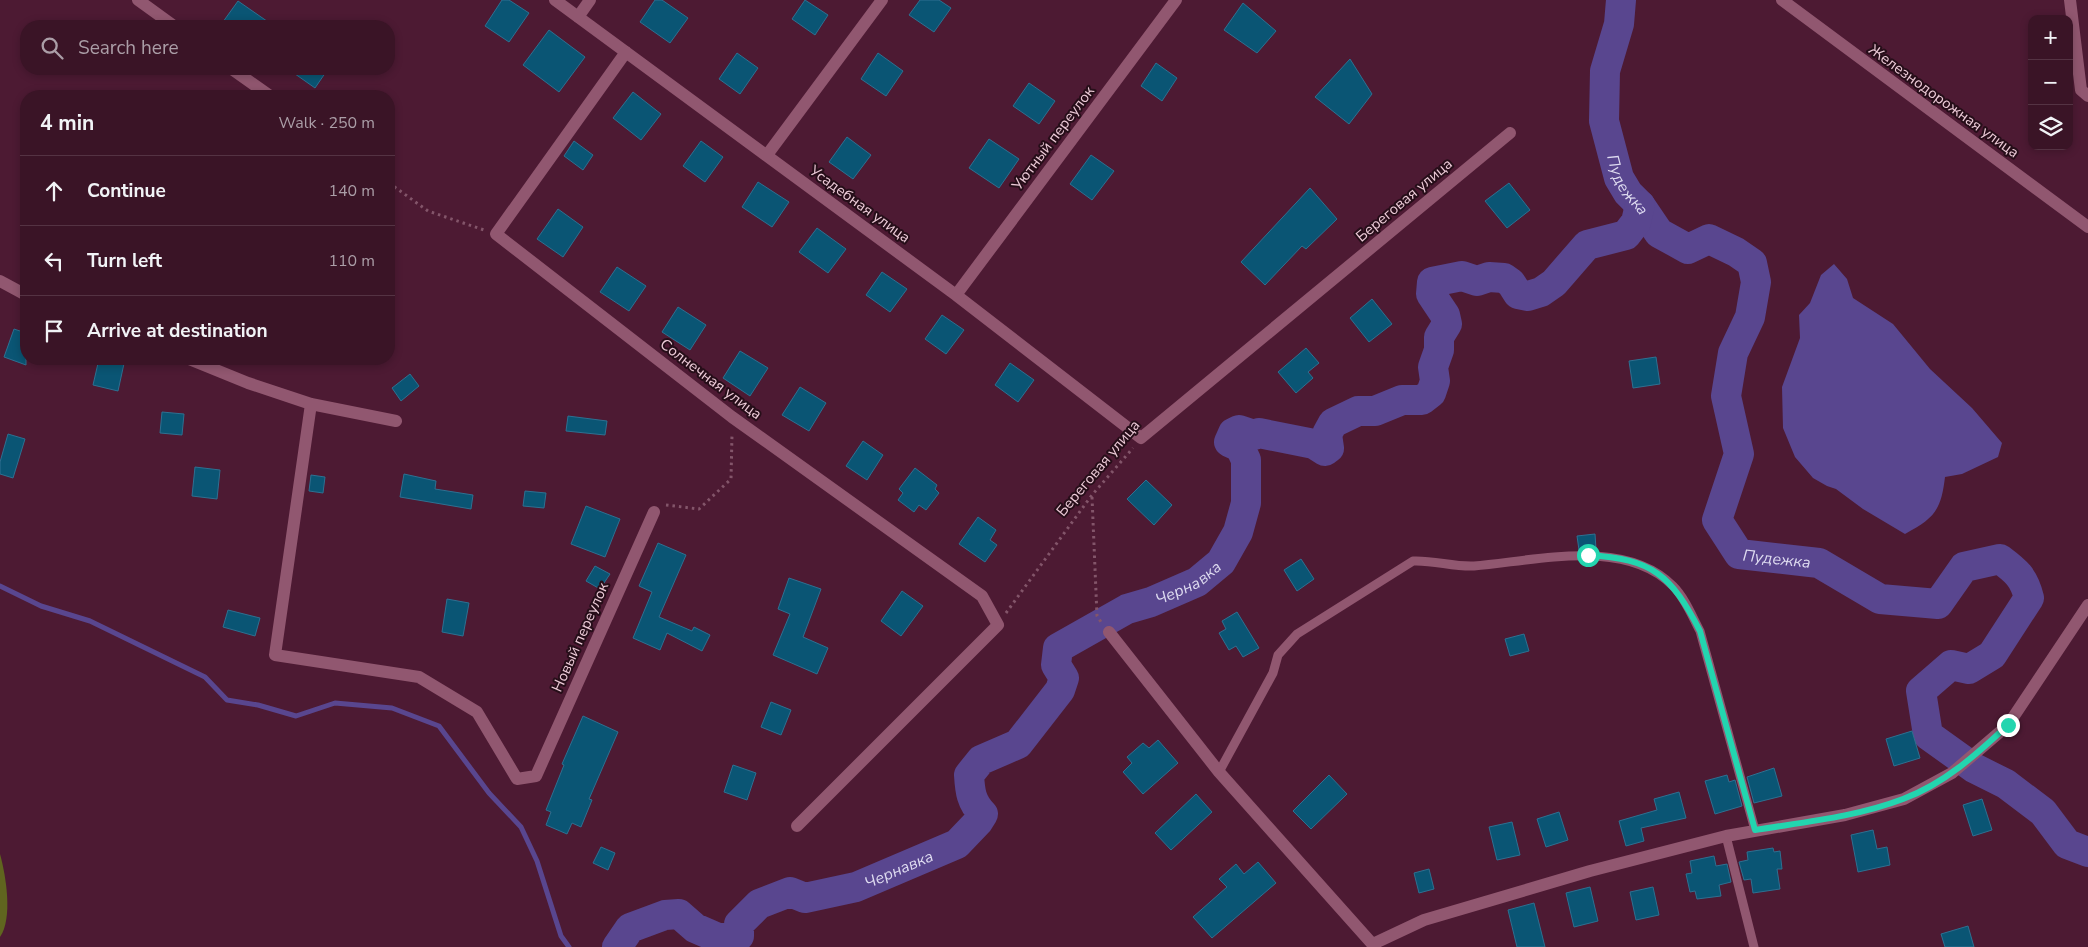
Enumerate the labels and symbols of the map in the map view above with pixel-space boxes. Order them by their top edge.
street label: Железнодорожная улица [1865,40,2023,162]
street label: Уютный переулок [1007,82,1099,195]
water label: Пудежка [1601,152,1654,220]
street label: Береговая улица [1352,154,1456,246]
street label: Усадебная улица [805,160,914,247]
street label: Солнечная улица [656,334,766,424]
street label: Береговая улица [1052,416,1144,520]
route start [1577,544,1600,567]
water label: Пудежка [1742,545,1812,574]
water label: Чернавка [1152,556,1226,611]
street label: Новый переулок [547,579,613,695]
route end [1997,714,2020,737]
water label: Чернавка [861,845,937,894]

